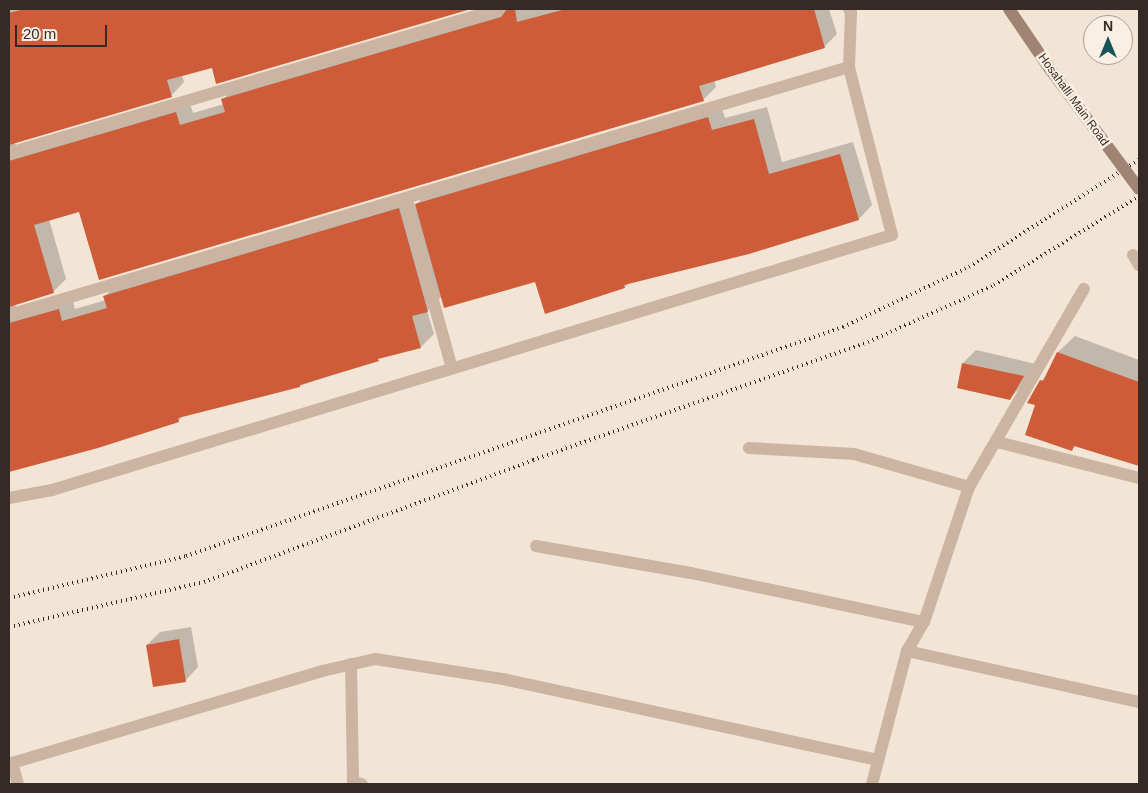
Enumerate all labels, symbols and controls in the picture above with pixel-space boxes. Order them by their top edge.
scale bar [18,15,110,47]
north arrow [1083,15,1133,65]
text: N [1103,18,1113,34]
text: 20 m [23,25,56,42]
street label: Hosahalli Main Road [1035,51,1111,149]

